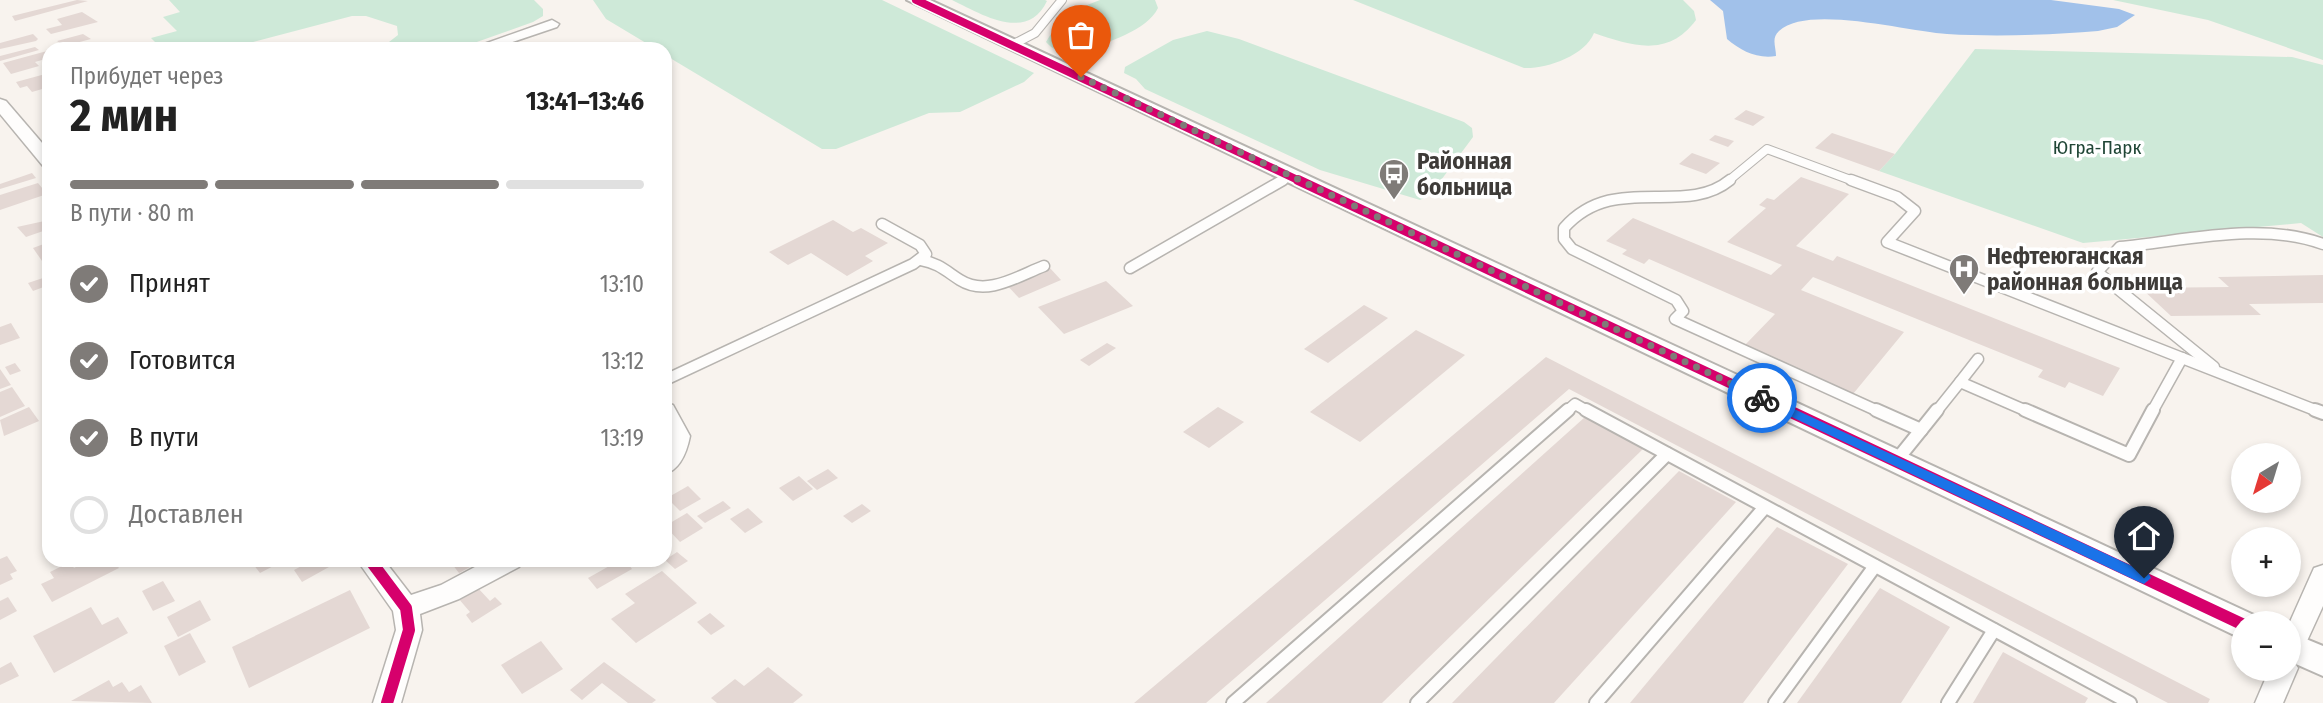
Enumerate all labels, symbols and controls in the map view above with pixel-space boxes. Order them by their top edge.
pin [1051,5,1111,77]
icon: bag [1062,16,1100,54]
text: Прибудет через [70,62,223,90]
text: 13:41–13:46 [526,86,644,117]
text: 2 мин [70,88,178,143]
park label: Югра-Парк [2053,136,2141,159]
place label: Районная больница [1417,147,1512,201]
bus stop icon: Районная больница [1377,157,1411,201]
text: В пути · 80 m [70,199,194,227]
place label: Нефтеюганская районная больница [1987,242,2183,296]
hospital icon: Нефтеюганская районная больница [1947,252,1981,296]
icon: check [70,265,108,303]
text: Принят [129,268,210,299]
text: 13:10 [600,270,644,298]
icon: check [70,342,108,380]
text: Готовится [129,345,236,376]
text: 13:12 [602,347,644,375]
courier [1727,363,1797,433]
icon: bike [1743,379,1781,417]
icon: check [70,419,108,457]
text: В пути [129,422,199,453]
text: 13:19 [601,424,644,452]
north arrow [2231,443,2301,513]
map controls [2231,443,2301,681]
text: Доставлен [129,499,244,530]
pin [2114,506,2174,578]
icon: home [2125,517,2163,555]
button: + [2231,527,2301,597]
button: − [2231,611,2301,681]

